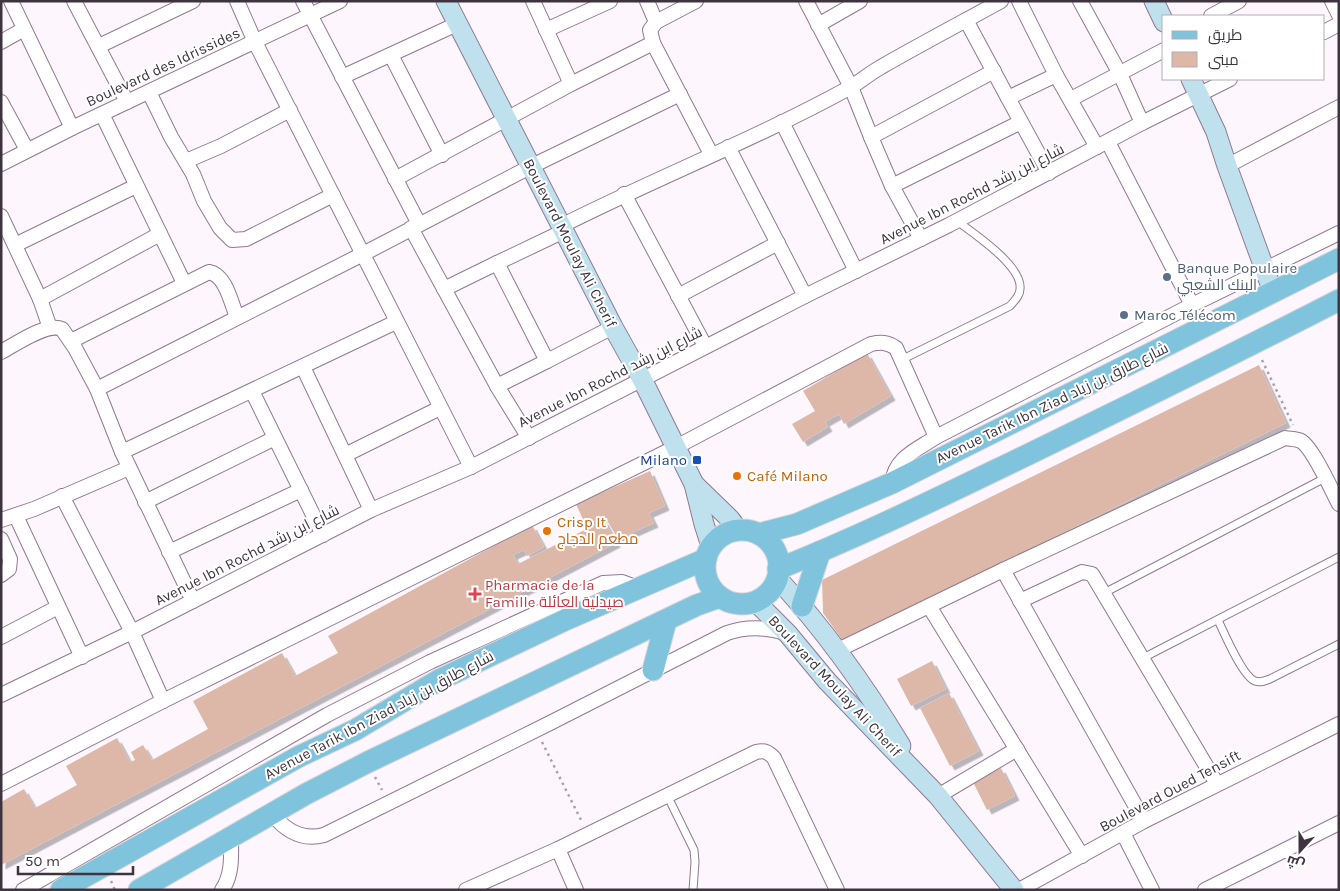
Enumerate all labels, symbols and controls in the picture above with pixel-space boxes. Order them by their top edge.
legend [1162,15,1325,80]
street label: Boulevard des Idrissides [83,23,243,111]
text: طريق [1208,26,1242,45]
text: مبنى [1208,51,1239,70]
street label: Avenue Ibn Rochd شارع ابن رشد [877,140,1068,250]
street label: Boulevard Moulay Ali Cherif [520,156,621,331]
place label: Banque Populaire البنك الشعبي [1177,259,1297,297]
marker: Banque Populaire البنك الشعبي [1161,271,1173,283]
place label: Maroc Télécom [1134,306,1236,324]
marker: Maroc Télécom [1118,309,1130,321]
street label: Avenue Ibn Rochd شارع ابن رشد [515,323,706,433]
street label: Avenue Tarik Ibn Ziad شارع طارق بن زياد [933,339,1172,469]
place label: Milano [640,451,687,469]
marker: Milano [691,454,703,466]
place label: Café Milano [747,467,828,485]
marker: Café Milano [731,470,743,482]
street label: Avenue Ibn Rochd شارع ابن رشد [152,501,343,611]
place label: Crisp It مطعم الدجاج [557,513,639,550]
marker: Crisp It مطعم الدجاج [541,525,553,537]
place label: Pharmacie de la Famille صيدلية العائلة [485,576,624,611]
marker: Pharmacie de la Famille صيدلية العائلة [469,588,481,600]
street label: Boulevard Moulay Ali Cherif [765,611,906,761]
street label: Avenue Tarik Ibn Ziad شارع طارق بن زياد [262,647,497,785]
street label: Boulevard Oued Tensift [1096,746,1244,836]
north arrow [1275,826,1325,876]
scale bar [18,844,132,876]
text: 50 m [25,852,60,870]
text: ش [1284,852,1307,874]

